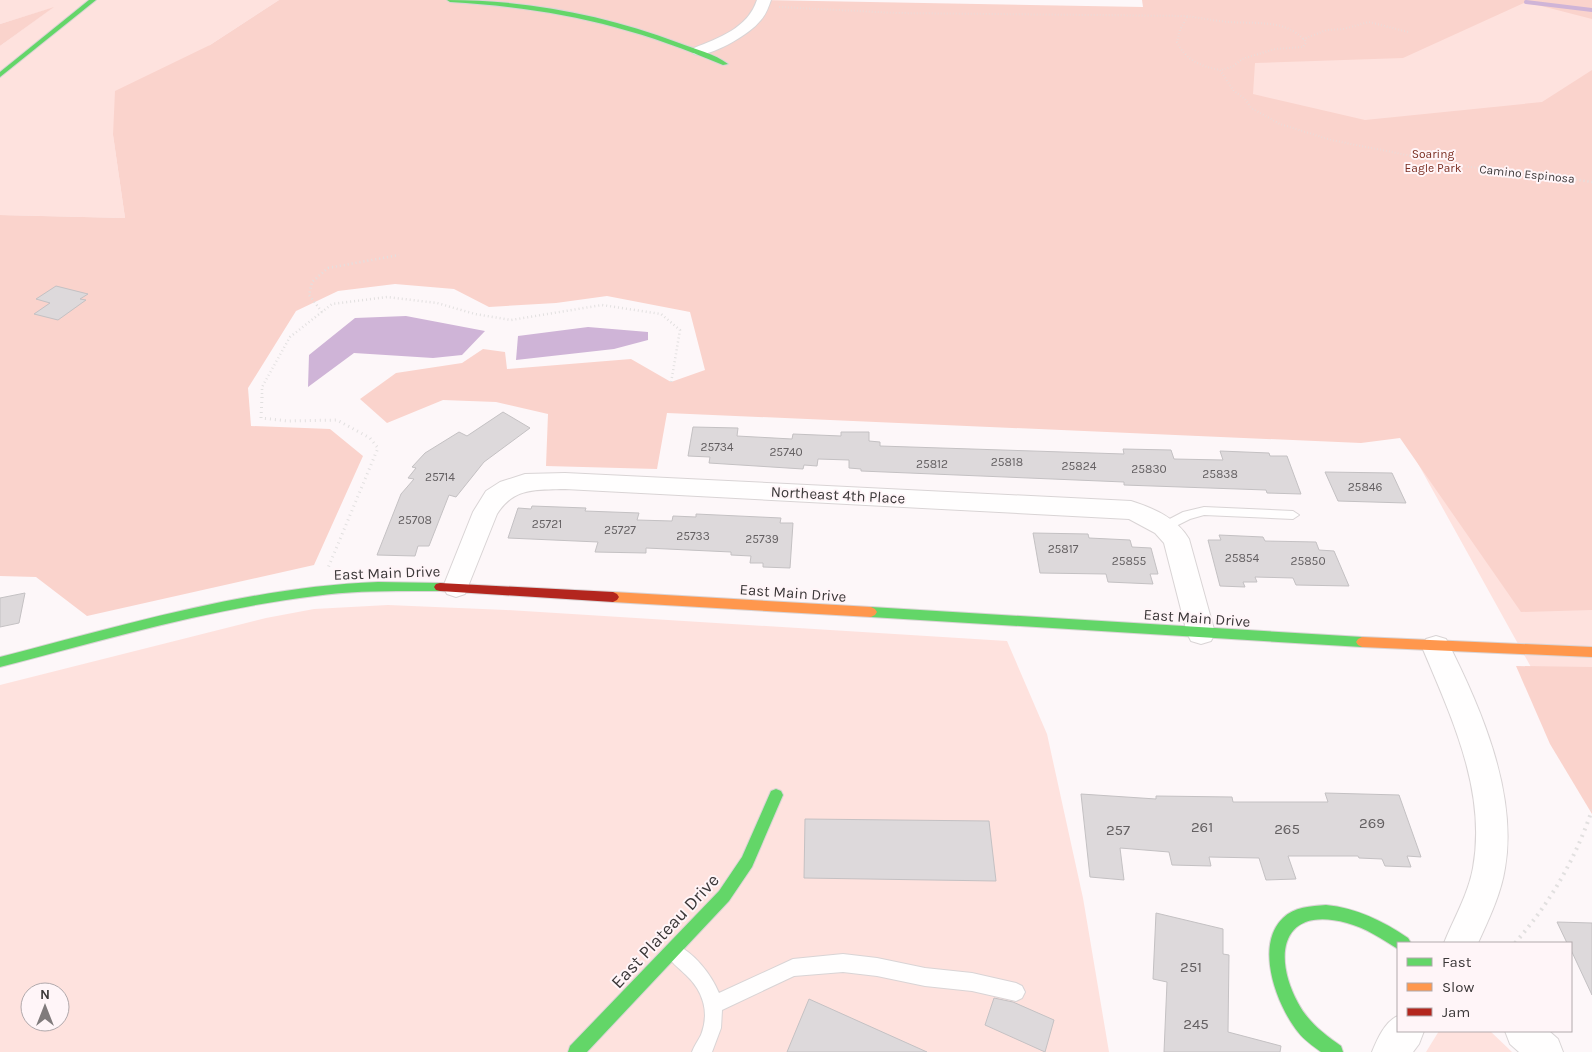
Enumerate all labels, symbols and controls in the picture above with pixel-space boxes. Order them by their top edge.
park label: Soaring Eagle Park [1405,147,1462,175]
street label: Camino Espinosa [1479,162,1575,186]
house number: 25734 [700,440,734,454]
house number: 25740 [769,445,803,459]
house number: 25818 [991,455,1023,469]
house number: 25812 [916,457,948,471]
house number: 25824 [1062,459,1097,473]
house number: 25830 [1131,462,1167,476]
house number: 25838 [1202,467,1238,481]
house number: 25714 [425,470,455,484]
house number: 25846 [1348,480,1382,494]
street label: Northeast 4th Place [770,482,906,508]
house number: 25708 [398,513,432,527]
house number: 25721 [532,517,562,531]
house number: 25727 [604,523,636,537]
house number: 25733 [676,529,710,543]
house number: 25739 [745,532,779,546]
house number: 25817 [1048,542,1079,556]
house number: 25854 [1225,551,1260,565]
house number: 25855 [1112,554,1147,568]
house number: 25850 [1291,554,1326,568]
street label: East Main Drive [333,562,441,584]
street label: East Main Drive [739,580,847,606]
street label: East Main Drive [1143,605,1251,631]
house number: 269 [1359,814,1385,832]
house number: 261 [1191,818,1213,836]
house number: 265 [1274,820,1300,838]
house number: 257 [1106,821,1130,839]
street label: East Plateau Drive [606,869,724,993]
legend [1397,942,1572,1032]
text: Fast [1442,953,1472,971]
house number: 251 [1180,958,1202,976]
text: Slow [1442,978,1474,996]
north arrow [20,982,70,1032]
text: N [40,986,50,1003]
text: Jam [1442,1003,1470,1021]
house number: 245 [1183,1015,1209,1033]

